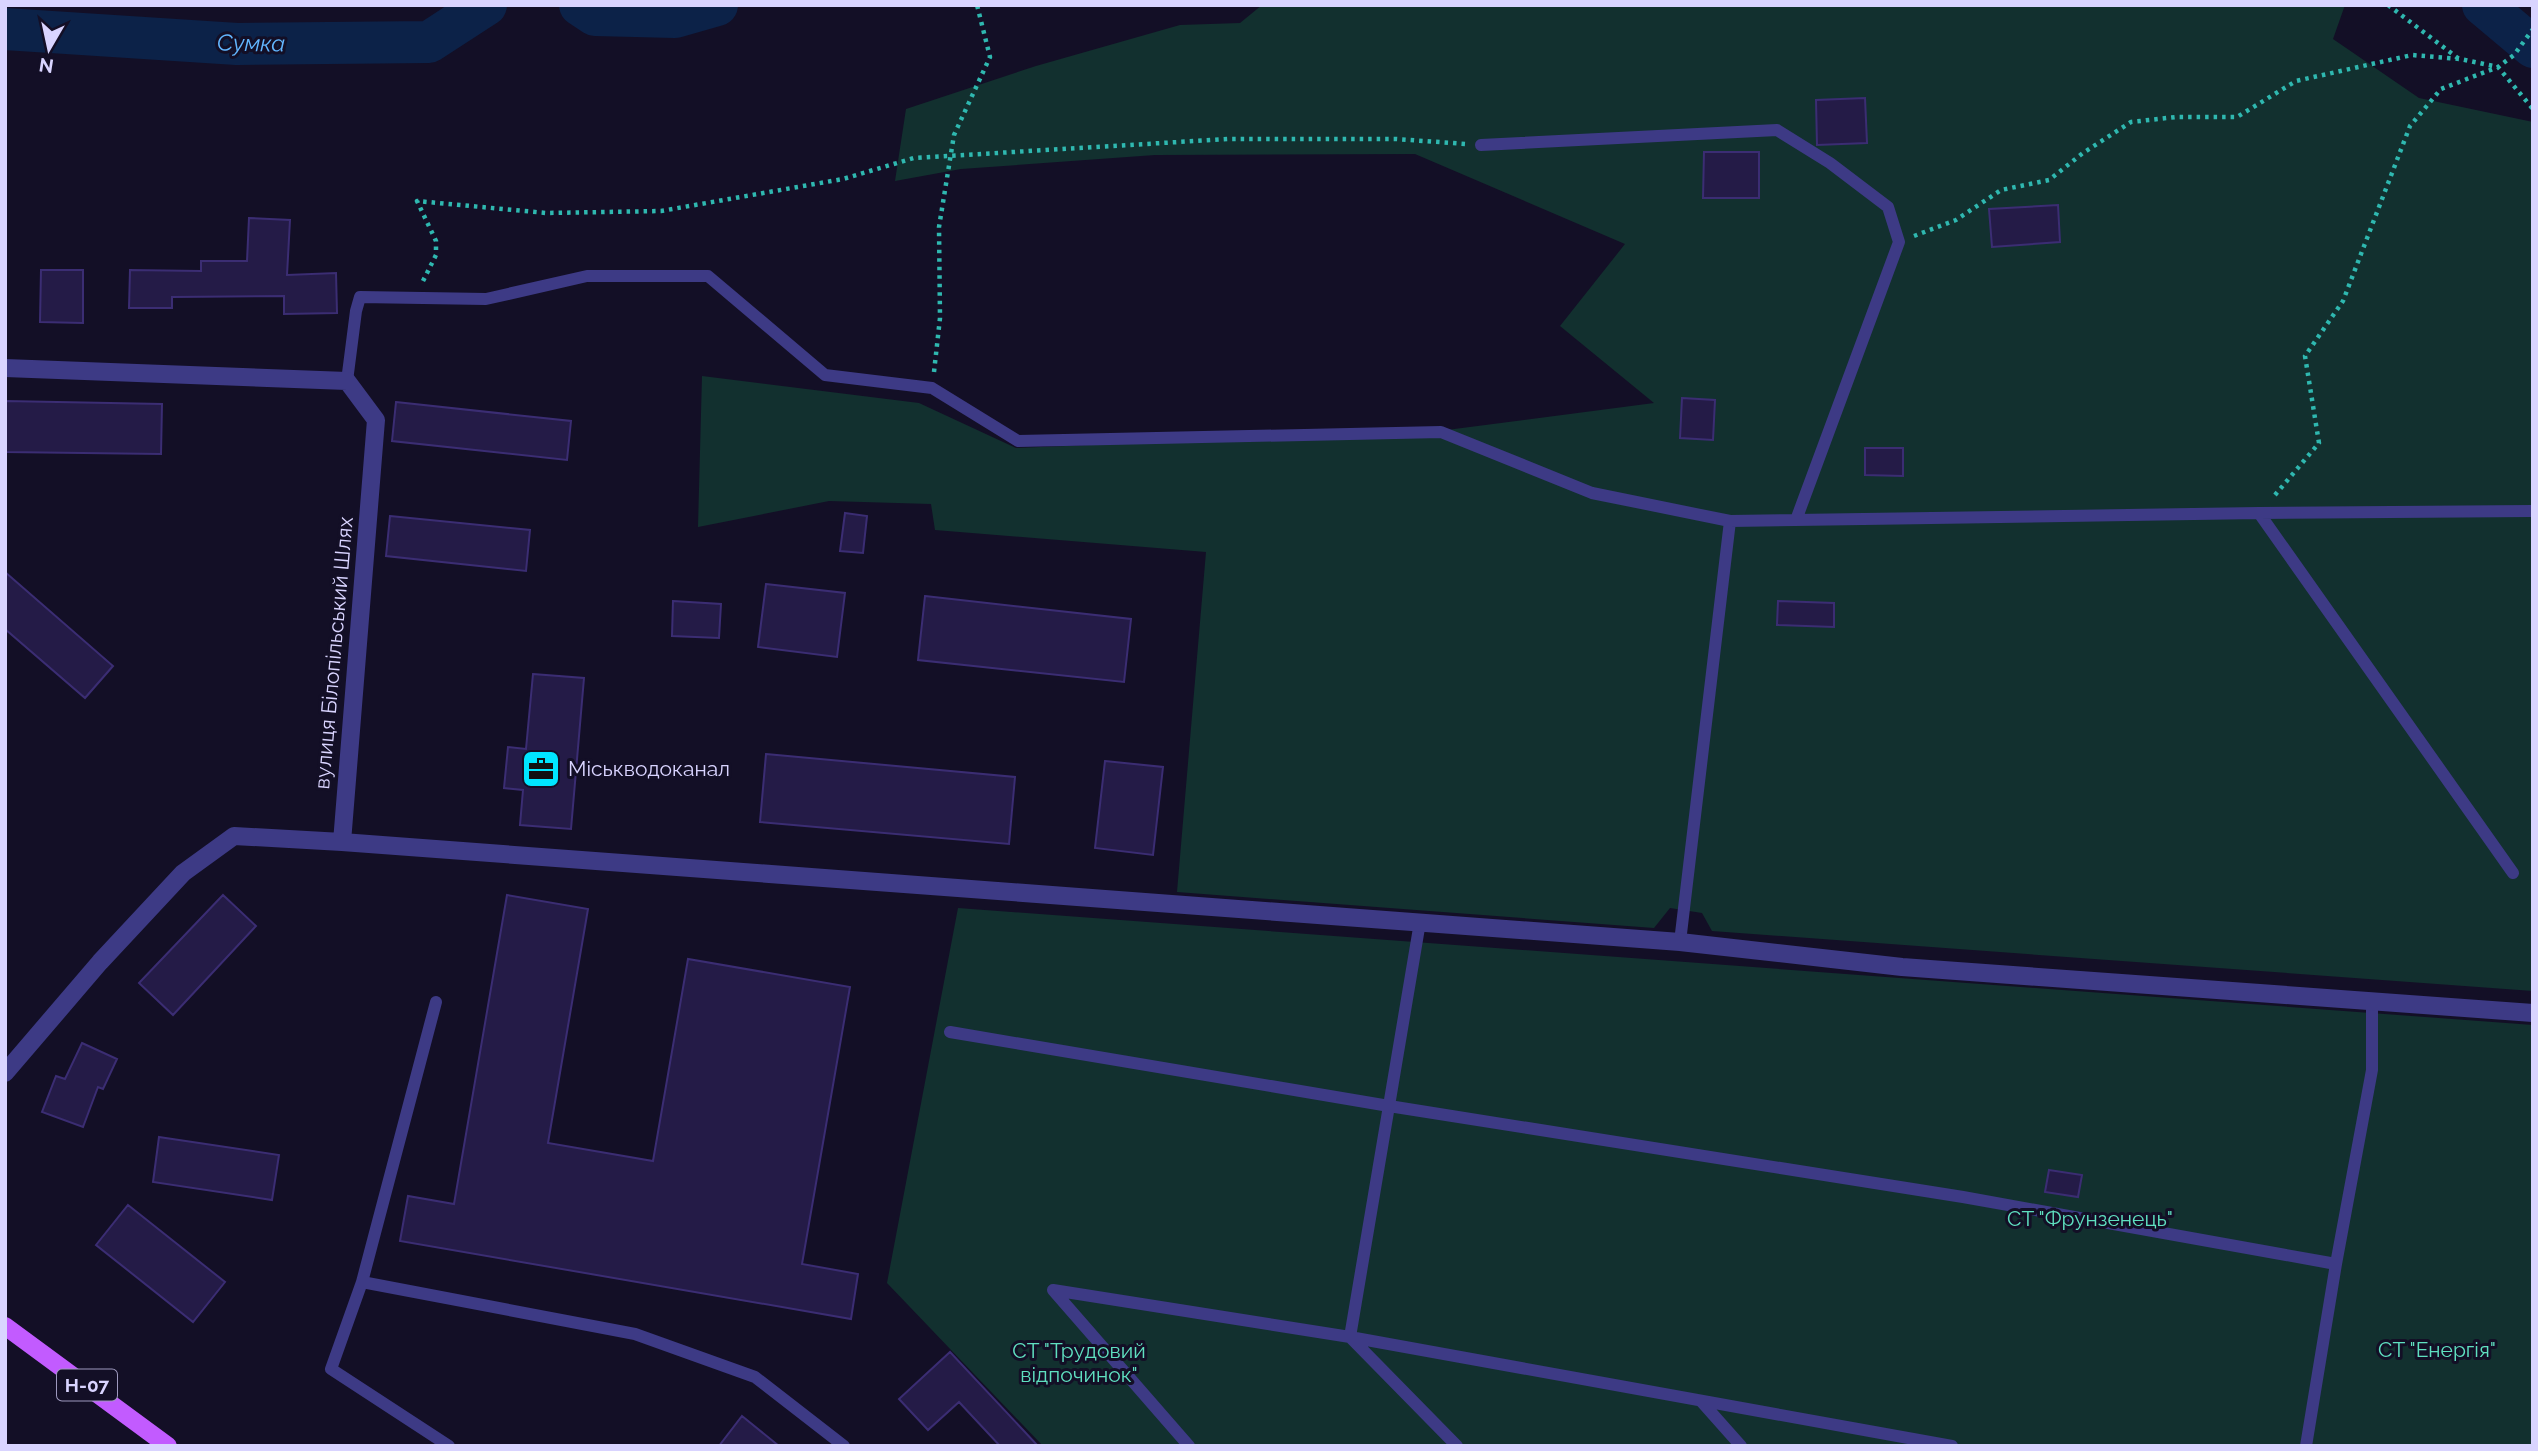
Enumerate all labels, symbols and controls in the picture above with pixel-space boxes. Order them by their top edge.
north arrow [14,14,84,84]
water label: Сумка [217,28,286,57]
text: N [37,54,55,78]
street label: вулиця Білопільський Шлях [309,515,358,790]
office icon: Міськводоканал [520,748,562,790]
place label: Міськводоканал [568,756,730,781]
park label: СТ "Фрунзенець" [2007,1206,2173,1231]
park label: СТ "Енергія" [2378,1337,2496,1362]
park label: СТ "Трудовий відпочинок" [1012,1338,1146,1387]
road number: Н-07 [57,1370,117,1400]

